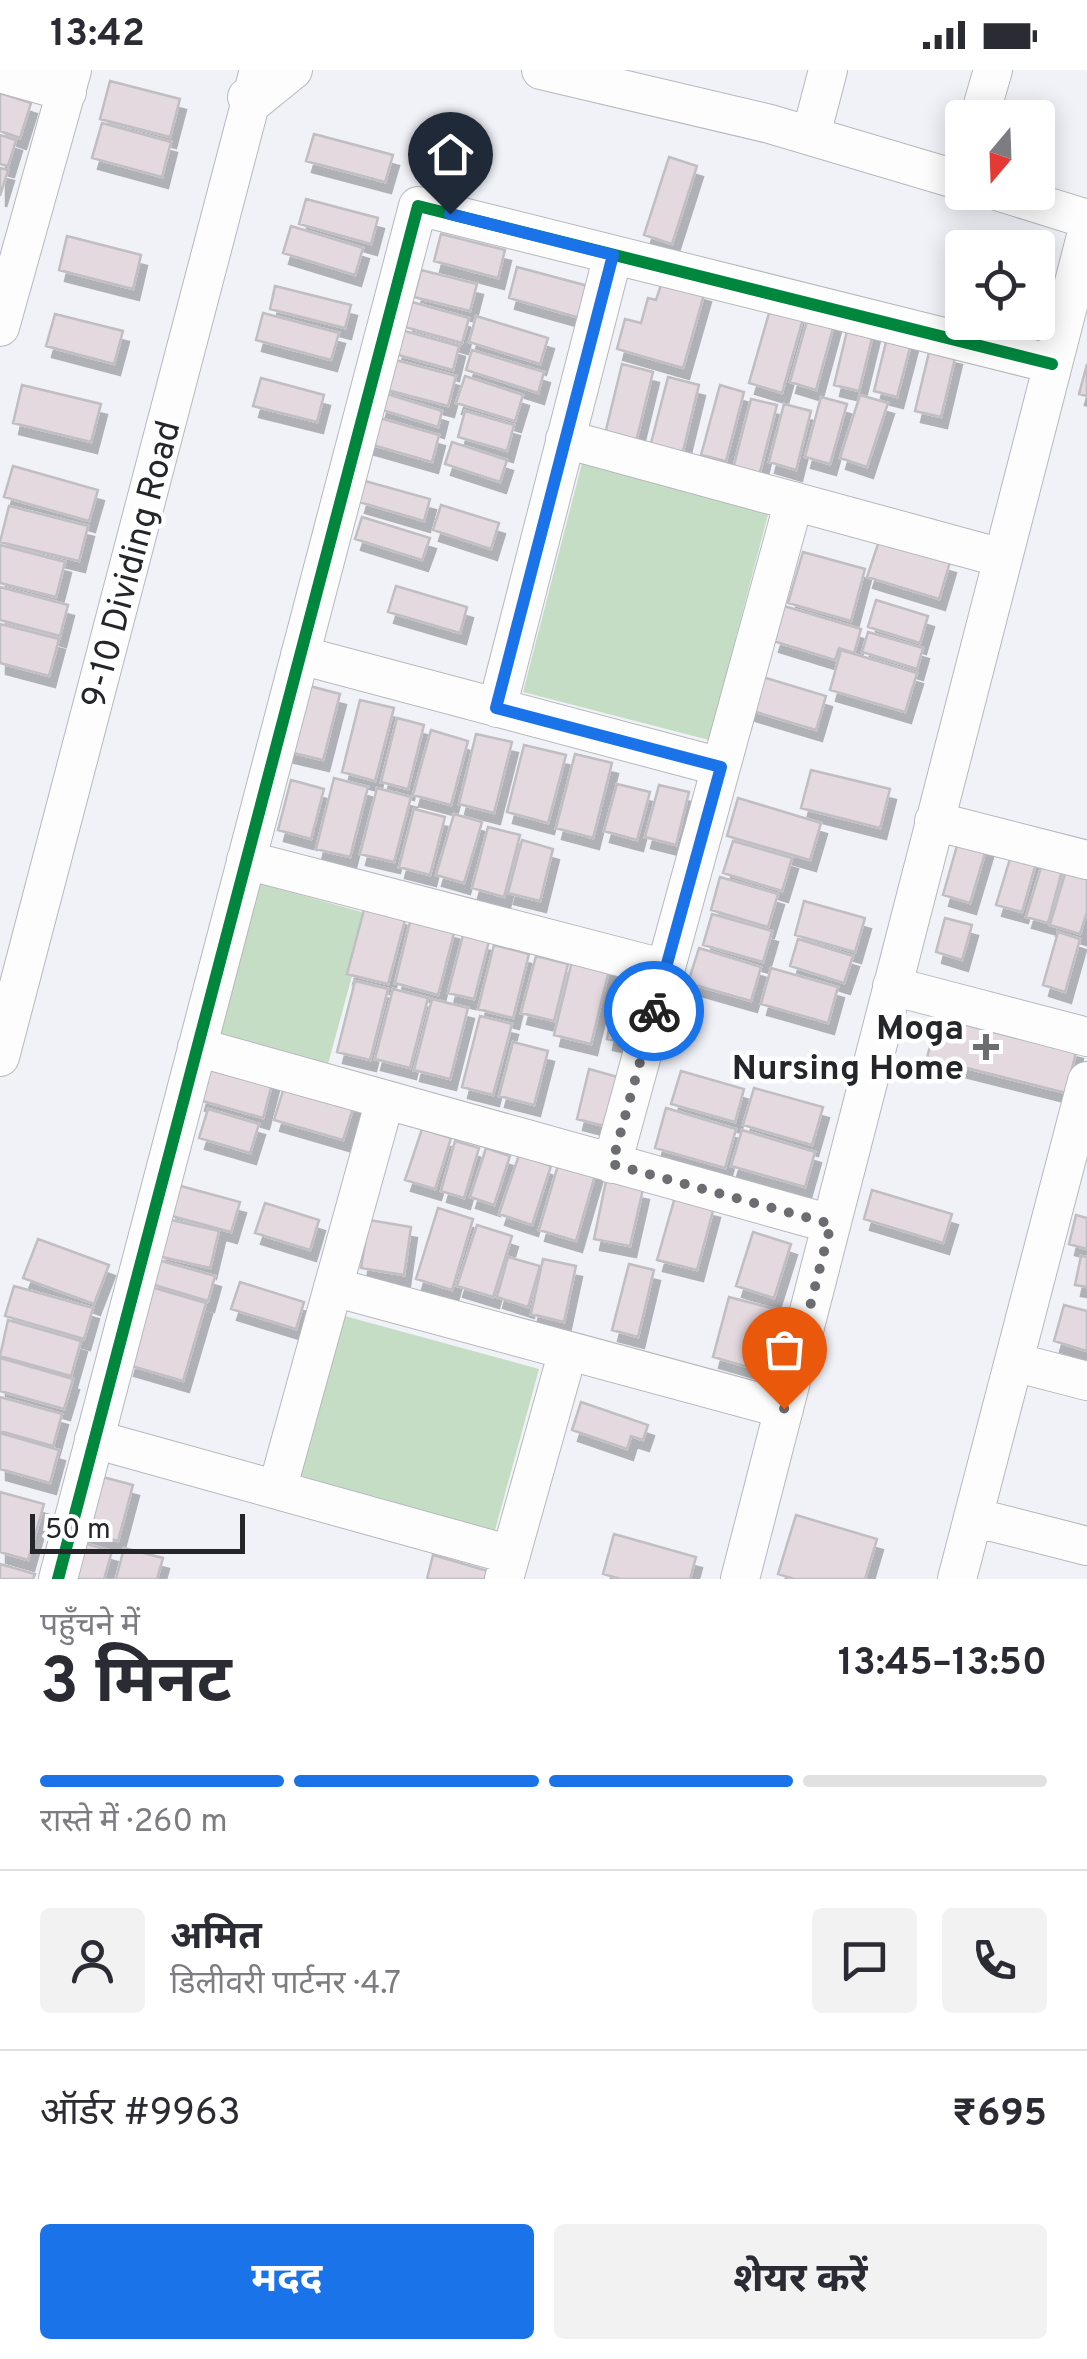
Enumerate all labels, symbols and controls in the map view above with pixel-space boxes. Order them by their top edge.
text: 13:42 [50,11,145,60]
north arrow [945,100,1055,210]
map controls [945,100,1055,340]
pin [408,112,493,215]
icon: home [423,127,478,182]
button: locate [945,230,1055,340]
street label: 9-10 Dividing Road [73,416,192,713]
courier [604,961,704,1061]
icon: bike [627,984,682,1039]
place label: Moga Nursing Home [732,1008,964,1092]
marker: Moga Nursing Home [973,1034,999,1060]
pin [742,1307,827,1410]
icon: bag [757,1322,812,1377]
scale bar [30,1509,245,1554]
text: 50 m [45,1513,111,1549]
text: पहुँचने में [40,1607,140,1647]
text: 13:45–13:50 [838,1640,1047,1689]
text: 3 मिनट [40,1644,232,1726]
text: रास्ते में · 260 m [40,1803,228,1843]
button: person [40,1908,145,2013]
button: chat [812,1908,917,2013]
button: phone [942,1908,1047,2013]
text: अमित [170,1914,262,1963]
text: डिलीवरी पार्टनर · 4.7 [170,1965,401,2005]
text: ऑर्डर #9963 [40,2090,241,2139]
text: ₹695 [952,2091,1047,2140]
button: मदद [40,2224,534,2339]
button: शेयर करें [554,2224,1047,2339]

